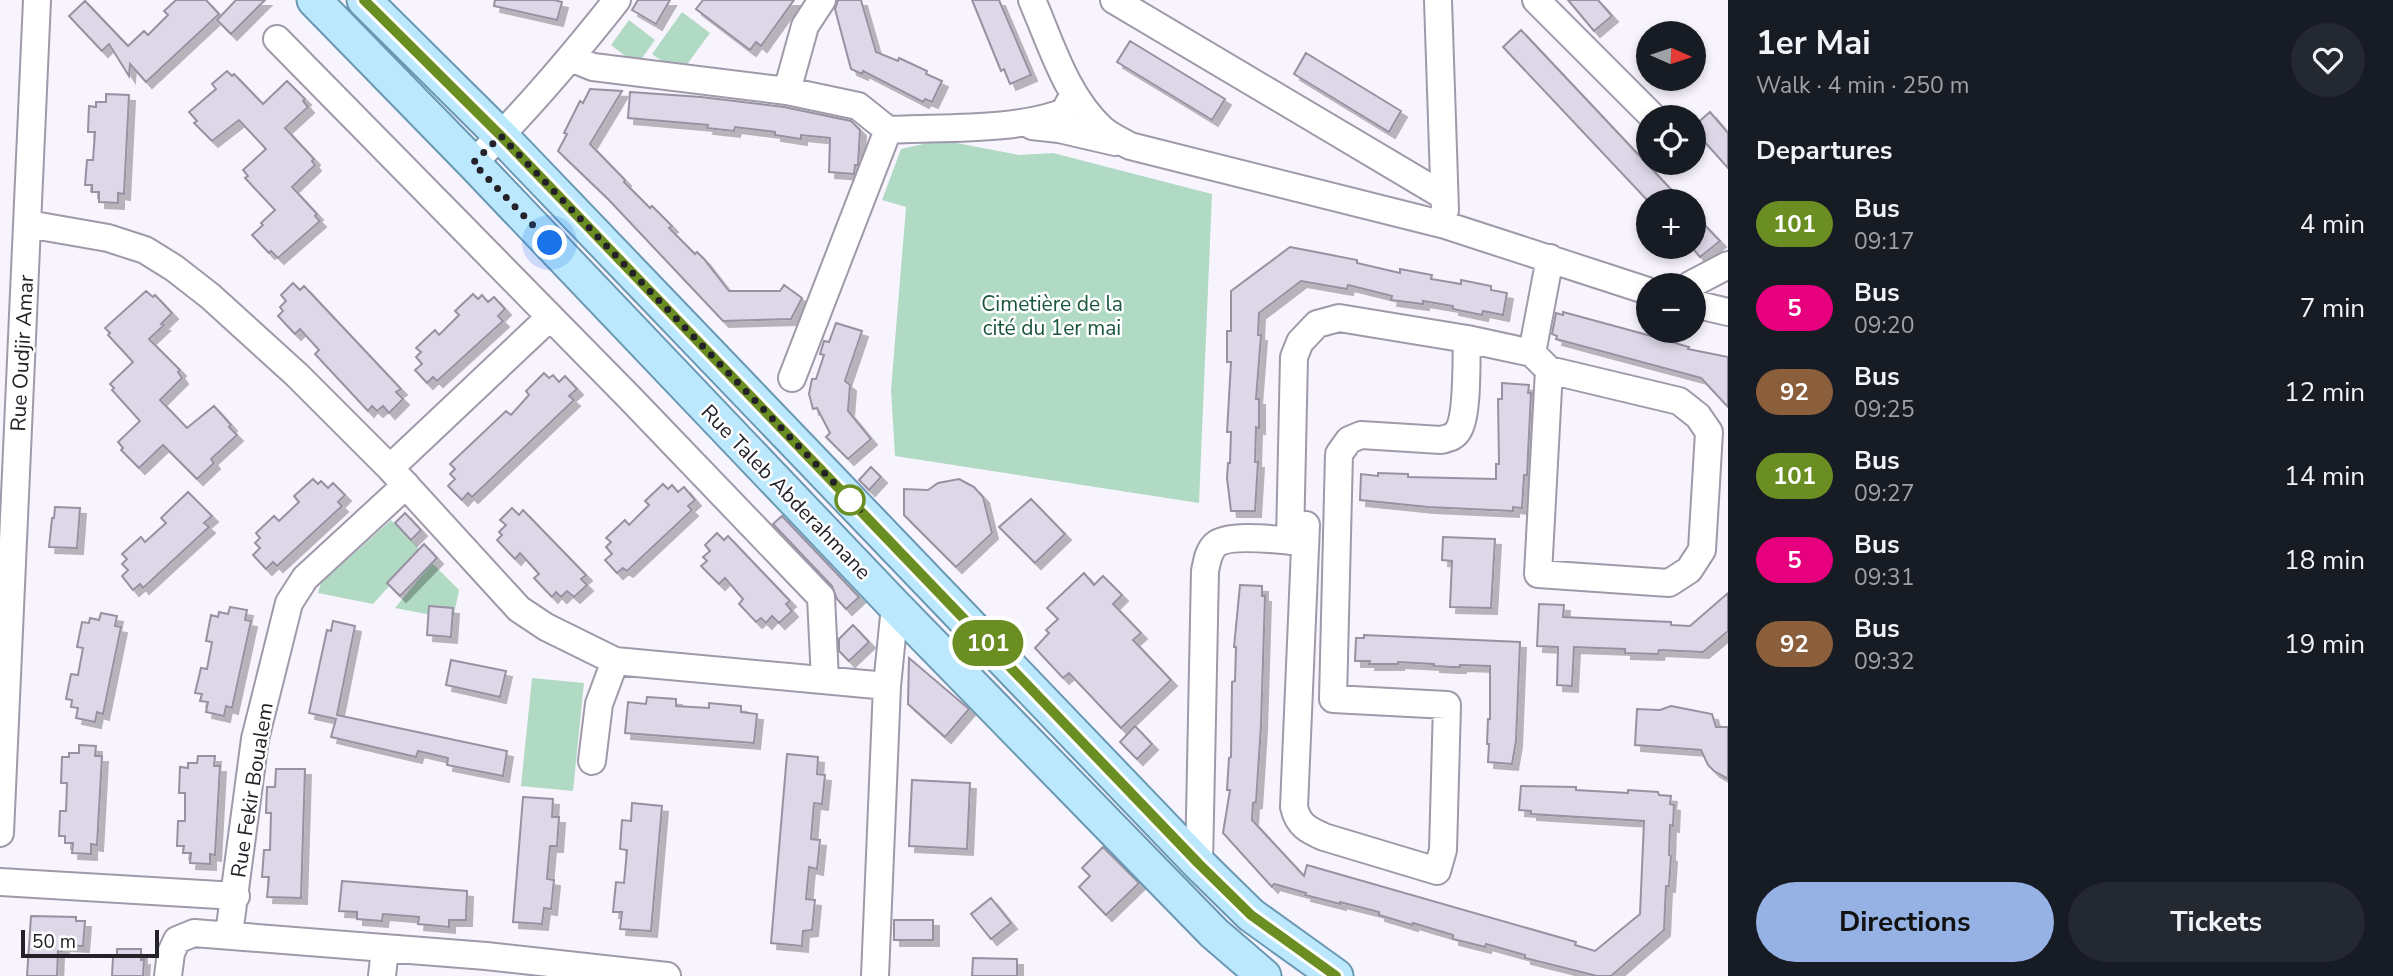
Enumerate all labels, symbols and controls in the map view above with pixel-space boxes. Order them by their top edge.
north arrow [1636,21,1706,91]
map controls [1636,21,1706,343]
text: 1er Mai [1756,21,1871,66]
button: heart [2291,23,2365,97]
text: Walk · 4 min · 250 m [1756,70,1969,101]
button: locate [1636,105,1706,175]
text: Departures [1756,133,1892,168]
button: + [1636,189,1706,259]
text: Bus [1854,191,1900,226]
text: 4 min [2300,207,2365,242]
text: 101 [1773,208,1816,240]
your location [532,225,567,260]
text: 09:17 [1854,226,1914,257]
street label: Rue Oudjir Amar [4,273,40,432]
button: − [1636,273,1706,343]
text: Bus [1854,275,1900,310]
park label: Cimetière de la cité du 1er mai [981,290,1123,342]
text: 7 min [2300,291,2365,326]
text: 5 [1787,292,1802,324]
text: 09:20 [1854,310,1914,341]
text: Bus [1854,359,1900,394]
text: 12 min [2284,375,2365,410]
text: 92 [1780,376,1809,408]
text: 09:25 [1854,394,1914,425]
street label: Rue Taleb Abderahmane [695,398,877,586]
text: Bus [1854,443,1900,478]
text: 14 min [2284,459,2365,494]
text: 101 [1773,460,1816,492]
text: 09:27 [1854,478,1914,509]
unlabelled marker [835,485,865,515]
text: Bus [1854,527,1900,562]
text: 18 min [2284,543,2365,578]
text: 5 [1787,544,1802,576]
text: 09:31 [1854,562,1914,593]
text: Bus [1854,611,1900,646]
line badge: 101 [948,620,1028,666]
text: 101 [966,627,1010,659]
text: 19 min [2284,627,2365,662]
text: 92 [1780,628,1809,660]
text: 09:32 [1854,646,1914,677]
street label: Rue Fekir Boualem [224,700,280,880]
button: Directions [1756,882,2054,962]
button: Tickets [2068,882,2365,962]
scale bar [21,927,159,959]
text: 50 m [32,929,76,955]

